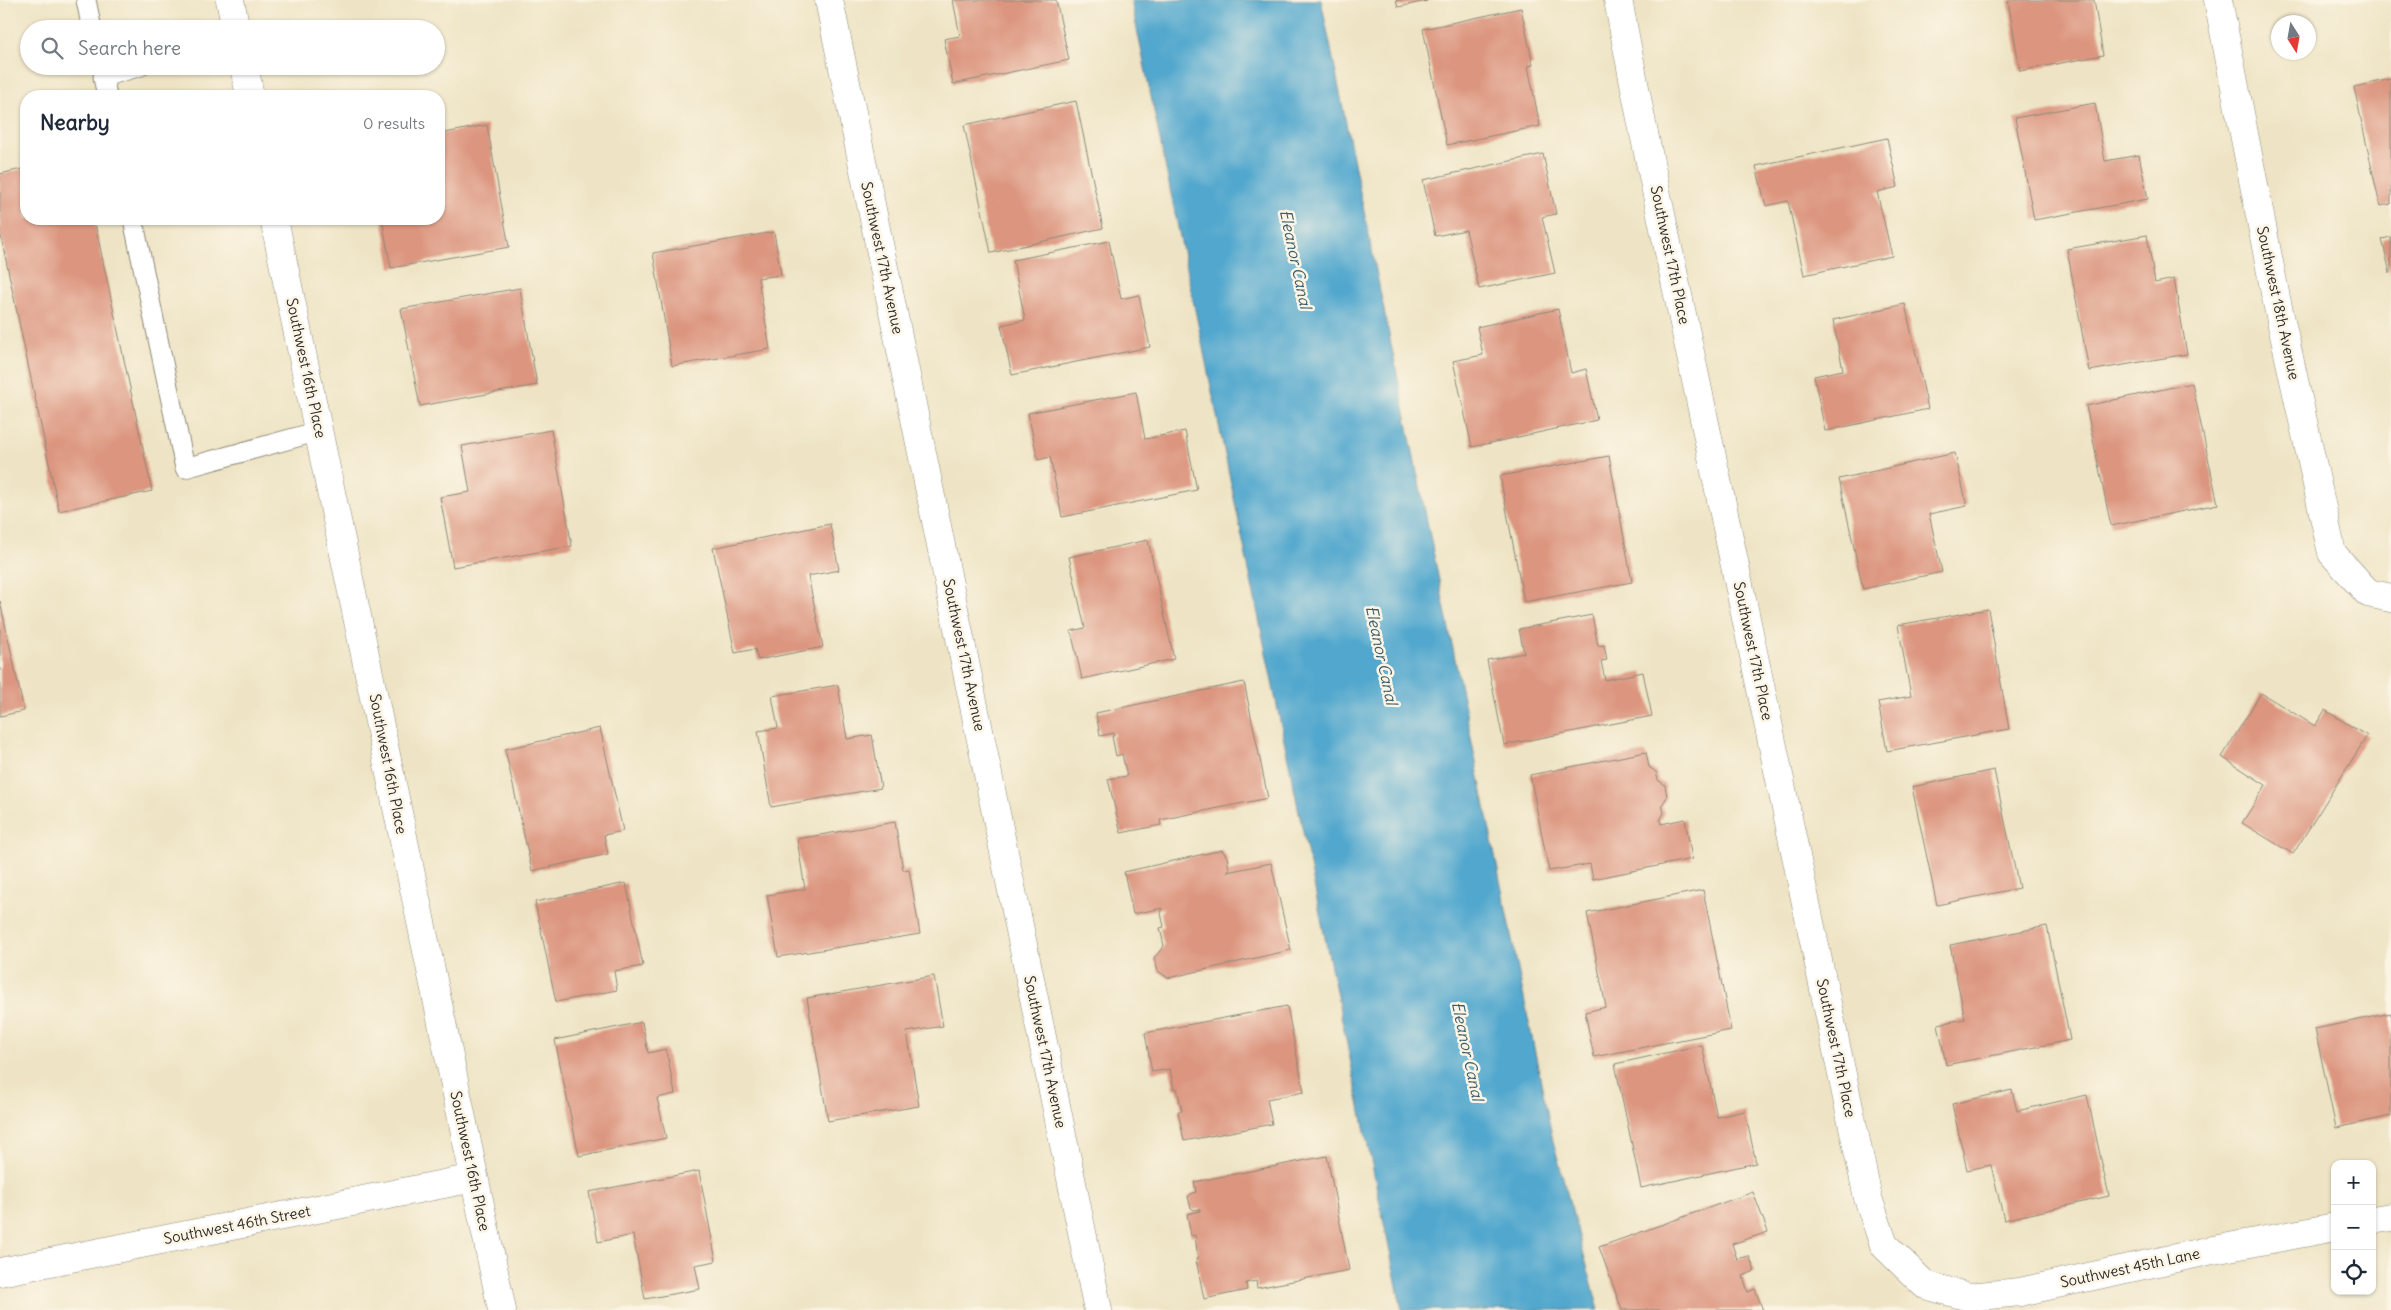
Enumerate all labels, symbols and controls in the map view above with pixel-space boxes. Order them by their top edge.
north arrow [2271,15,2316,60]
search box [20,20,445,75]
icon: search [38,34,66,62]
text: Search here [78,36,181,60]
text: Nearby [40,109,110,136]
text: 0 results [363,113,425,133]
street label: Southwest 17th Avenue [857,180,908,336]
street label: Southwest 17th Place [1646,184,1694,326]
water label: Eleanor Canal [1276,208,1317,313]
street label: Southwest 18th Avenue [2253,224,2304,381]
street label: Southwest 16th Place [282,296,331,440]
street label: Southwest 17th Avenue [939,577,990,733]
street label: Southwest 17th Place [1729,580,1777,722]
water label: Eleanor Canal [1362,604,1403,709]
street label: Southwest 16th Place [366,692,411,836]
street label: Southwest 17th Avenue [1020,974,1071,1130]
street label: Southwest 17th Place [1812,977,1860,1119]
water label: Eleanor Canal [1448,1000,1489,1105]
street label: Southwest 16th Place [446,1089,495,1233]
map controls [2331,1160,2376,1295]
button: + [2331,1160,2376,1205]
street label: Southwest 46th Street [162,1201,312,1248]
button: − [2331,1205,2376,1250]
street label: Southwest 45th Lane [2058,1243,2202,1292]
button: locate [2331,1250,2376,1295]

